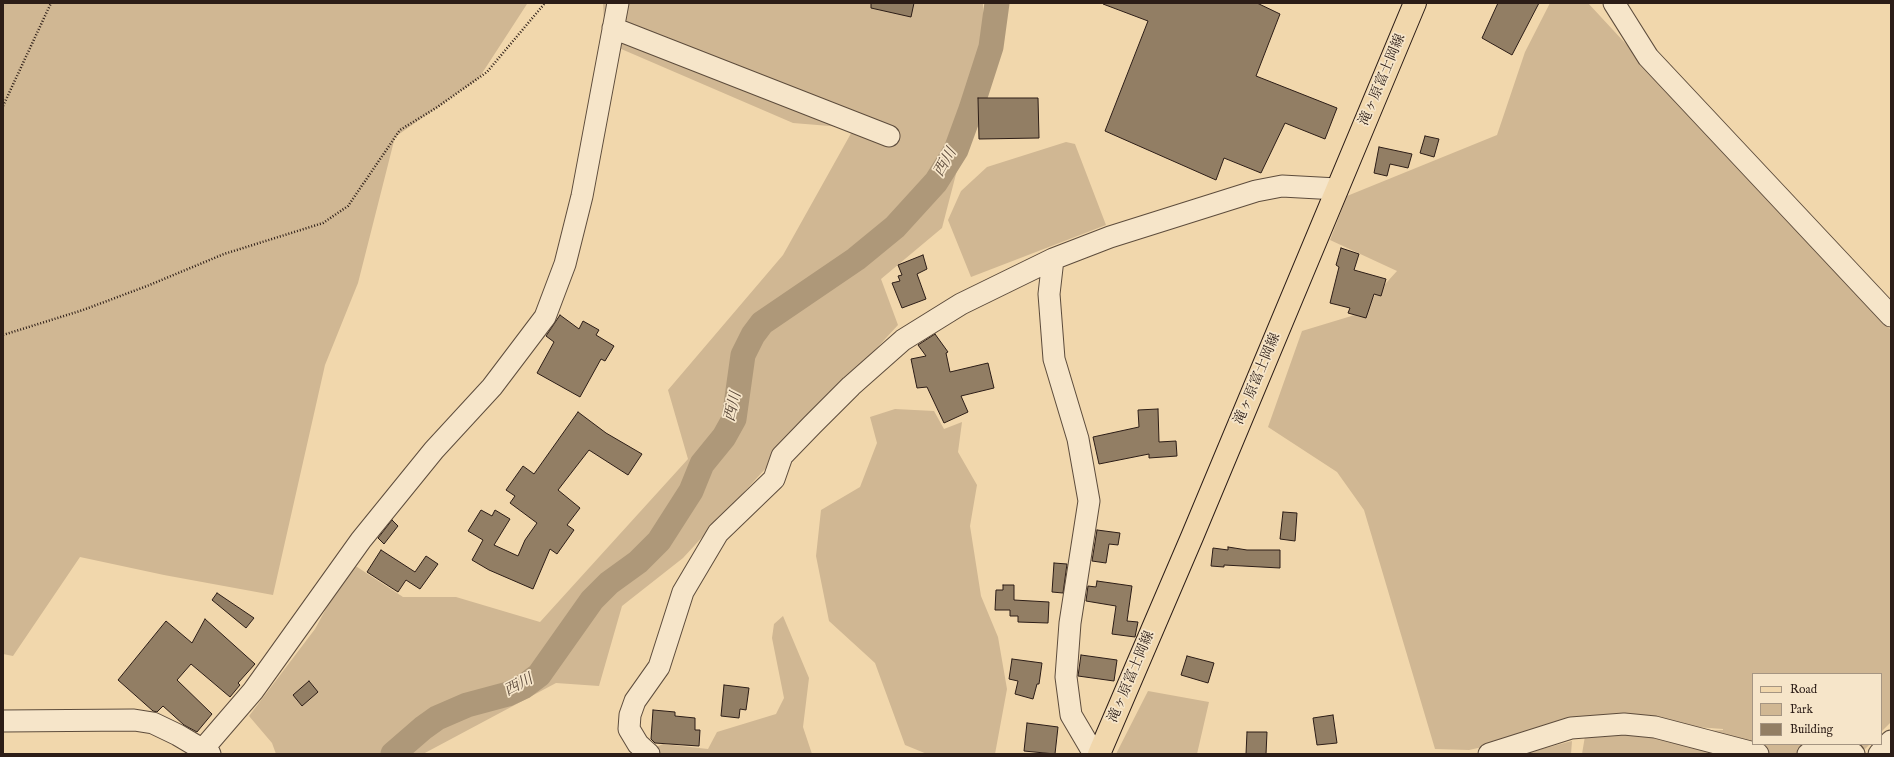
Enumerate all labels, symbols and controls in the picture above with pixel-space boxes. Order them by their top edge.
street label: 滝ヶ原富士岡線 [1356,32,1410,128]
water label: 西川 [931,146,961,180]
street label: 滝ヶ原富士岡線 [1231,331,1285,427]
water label: 西川 [722,390,746,424]
street label: 滝ヶ原富士岡線 [1105,629,1159,725]
water label: 西川 [502,671,536,701]
legend [1752,673,1882,745]
text: Road [1790,682,1817,697]
text: Park [1790,702,1813,717]
text: Building [1790,722,1833,737]

